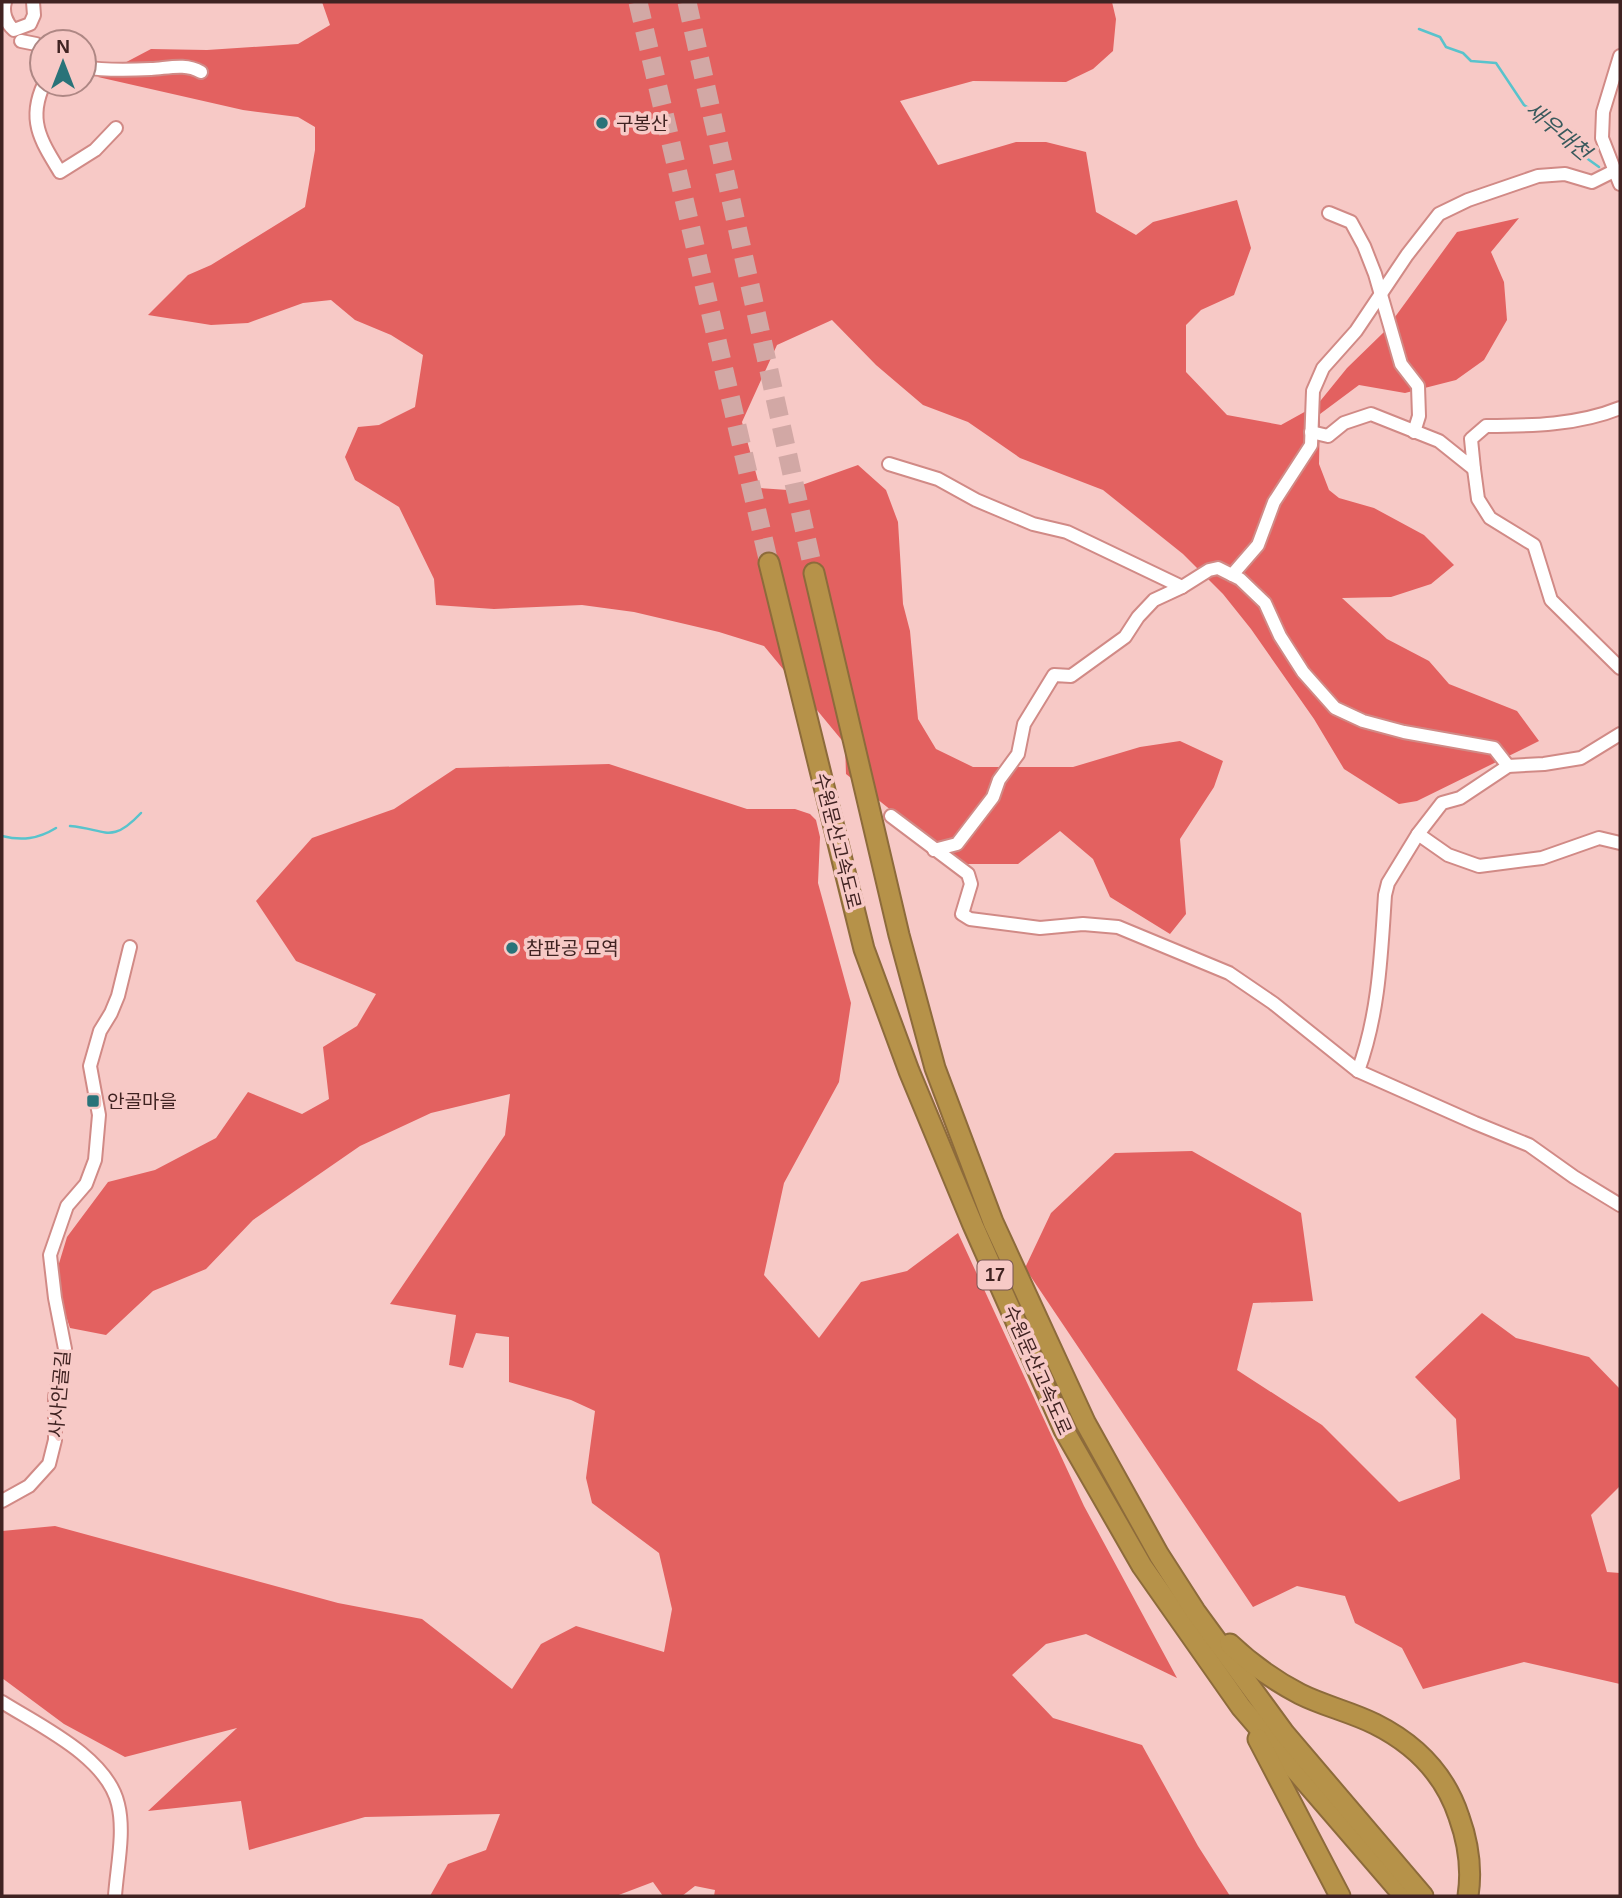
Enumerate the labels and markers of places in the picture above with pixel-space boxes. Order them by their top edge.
place label: 구봉산 [616,113,668,134]
marker: 구봉산 [594,115,610,131]
place label: 참판공 묘역 [526,938,619,959]
marker: 참판공 묘역 [504,940,520,956]
place label: 안골마을 [107,1091,177,1112]
marker: 안골마을 [85,1093,101,1109]

